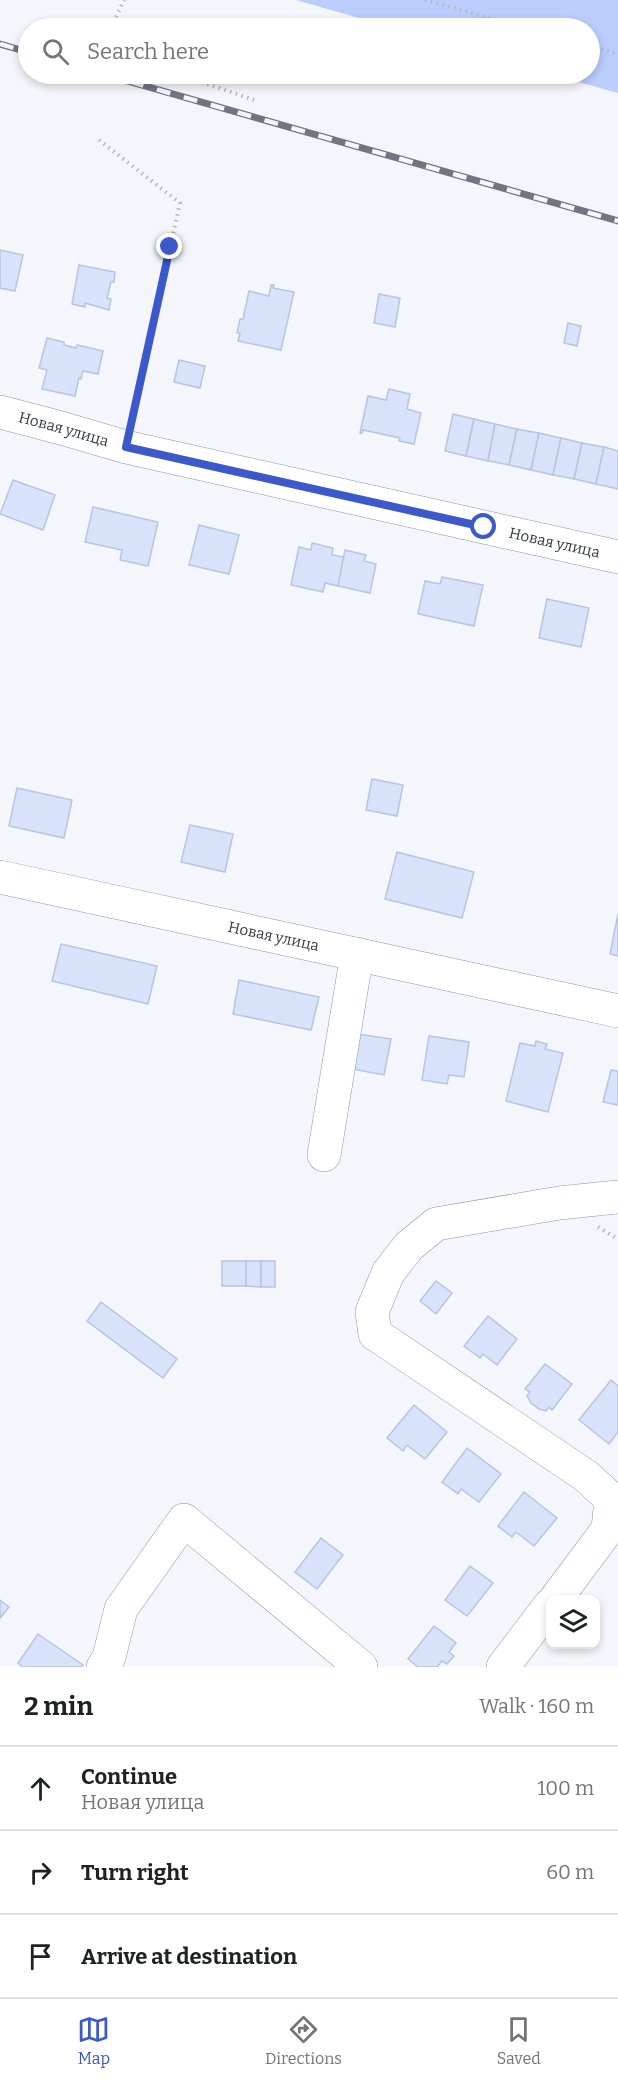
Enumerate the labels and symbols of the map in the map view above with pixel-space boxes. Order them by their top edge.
route end [156,233,182,259]
street label: Новая улица [17,408,111,450]
route start [470,513,496,539]
street label: Новая улица [507,524,602,562]
street label: Новая улица [226,918,321,955]

